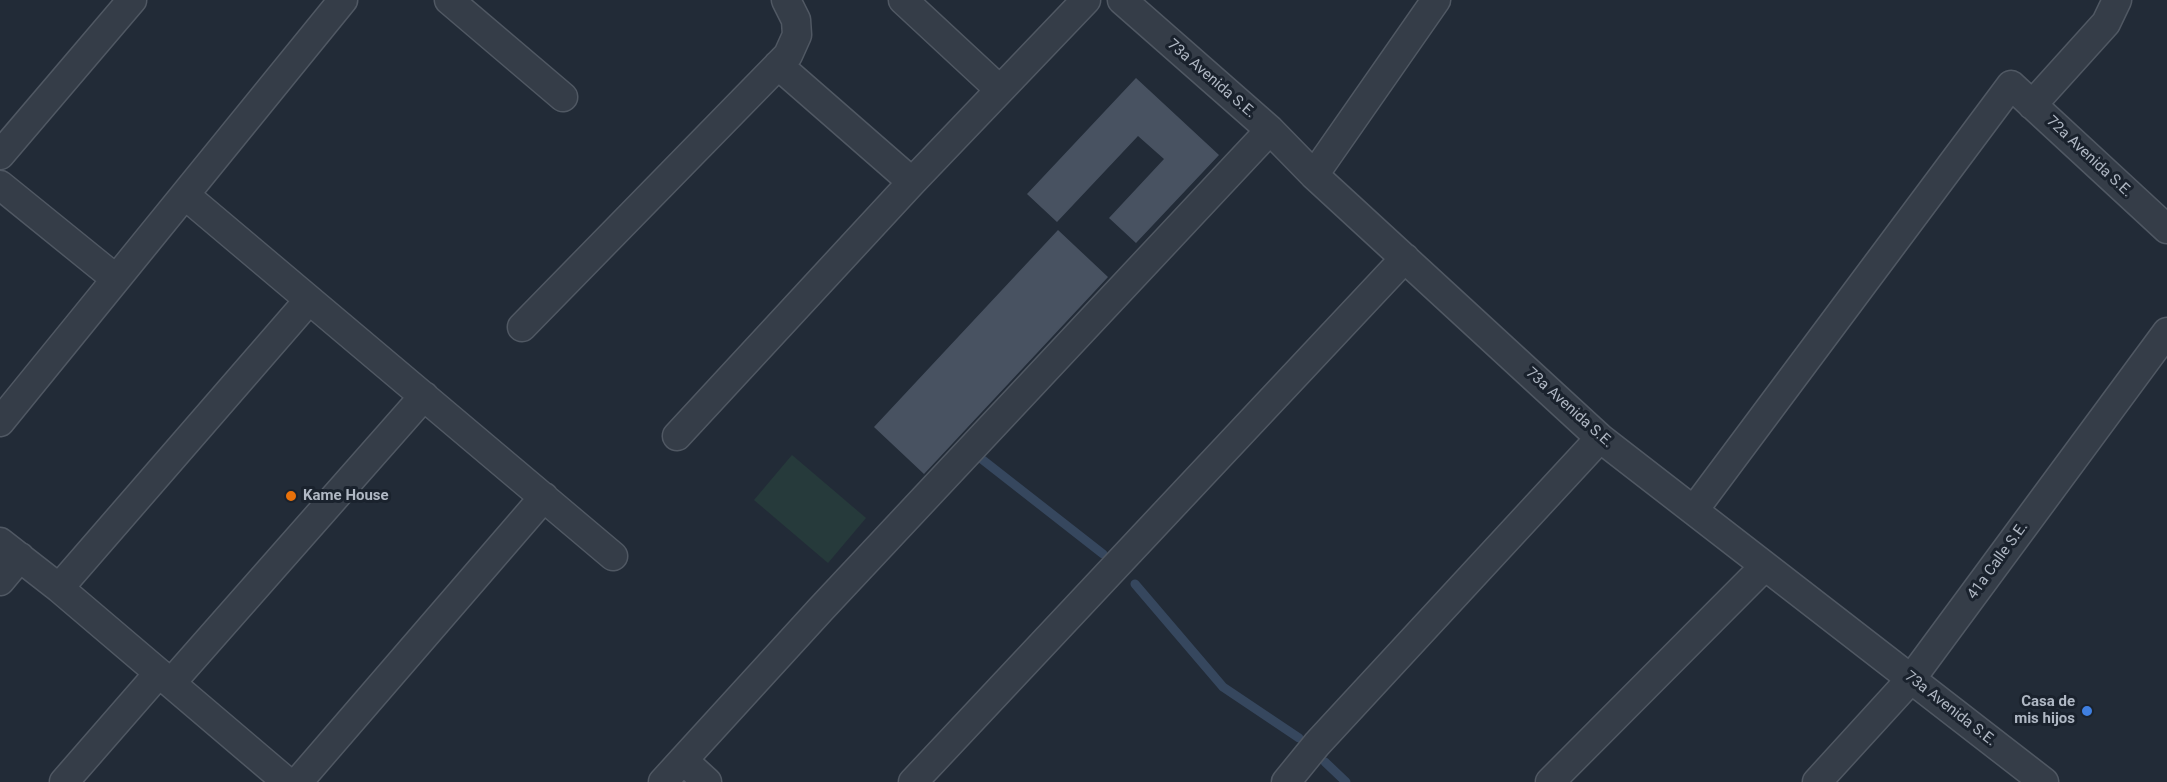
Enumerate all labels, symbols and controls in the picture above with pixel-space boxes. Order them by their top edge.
street label: 73a Avenida S.E. [1163,36,1259,122]
street label: 72a Avenida S.E. [2042,113,2136,201]
street label: 73a Avenida S.E. [1522,364,1616,452]
place label: Kame House [303,487,389,505]
marker: Kame House [284,489,298,503]
street label: 41a Calle S.E. [1964,519,2032,603]
street label: 73a Avenida S.E. [1901,668,1999,750]
place label: Casa de mis hijos [2014,693,2075,728]
marker: Casa de mis hijos [2080,704,2094,718]

